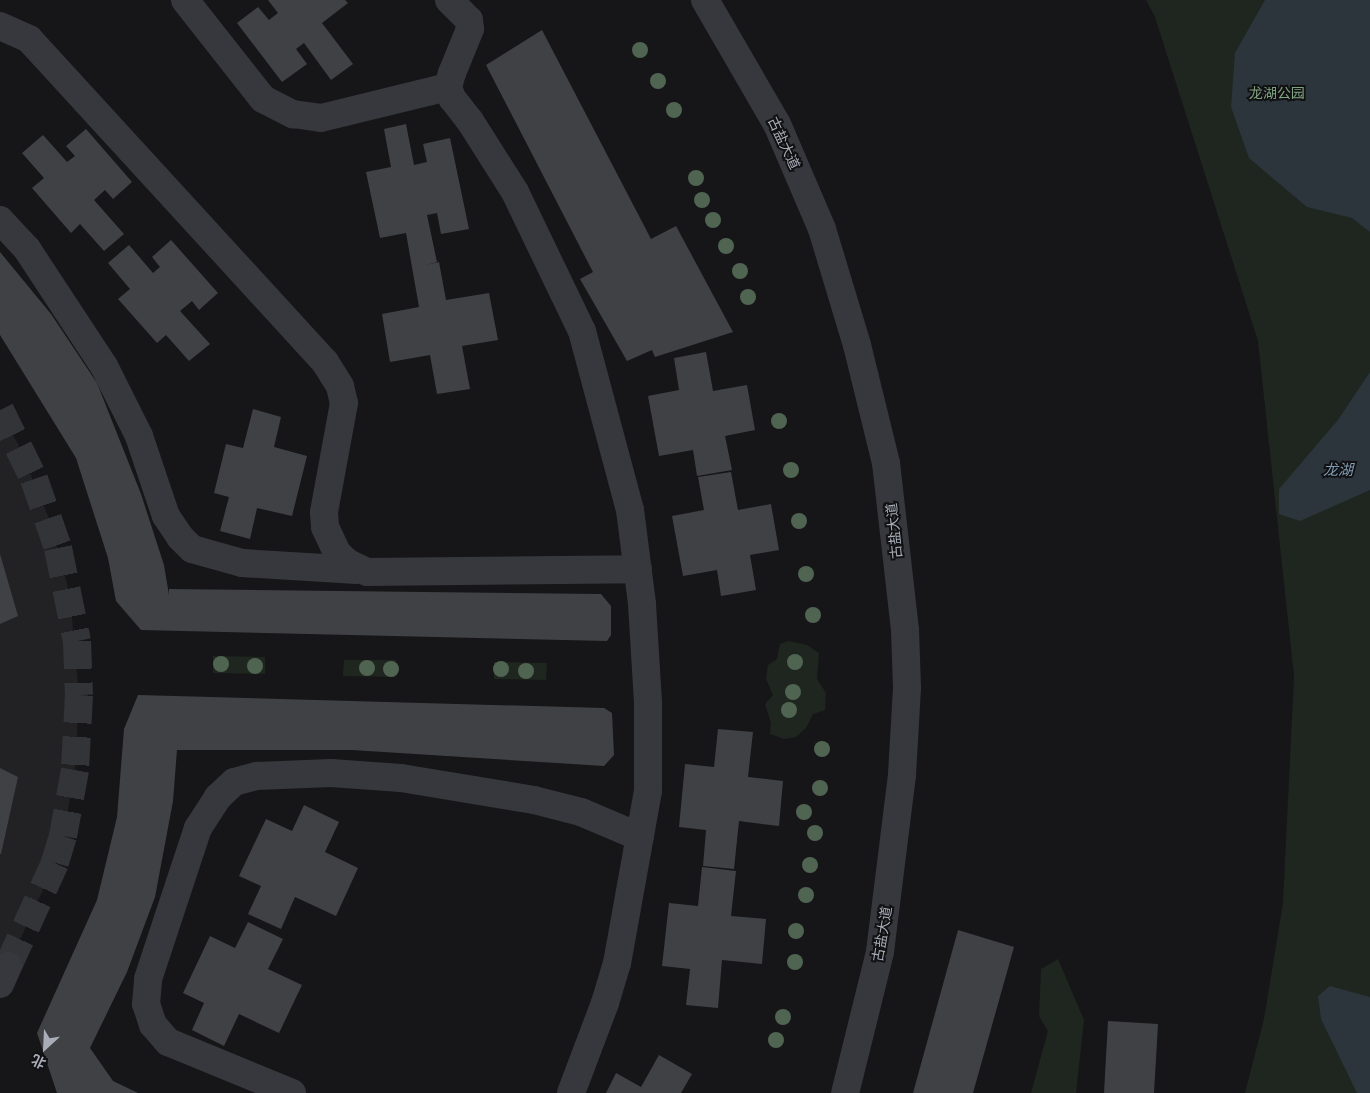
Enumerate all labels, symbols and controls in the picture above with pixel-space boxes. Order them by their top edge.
park label: 龙湖公园 [1249,85,1305,101]
street label: 古盐大道 [765,114,803,172]
water label: 龙湖 [1323,461,1353,479]
street label: 古盐大道 [883,502,905,560]
street label: 古盐大道 [869,905,895,963]
north arrow [20,1023,70,1073]
text: 北 [29,1050,49,1073]

